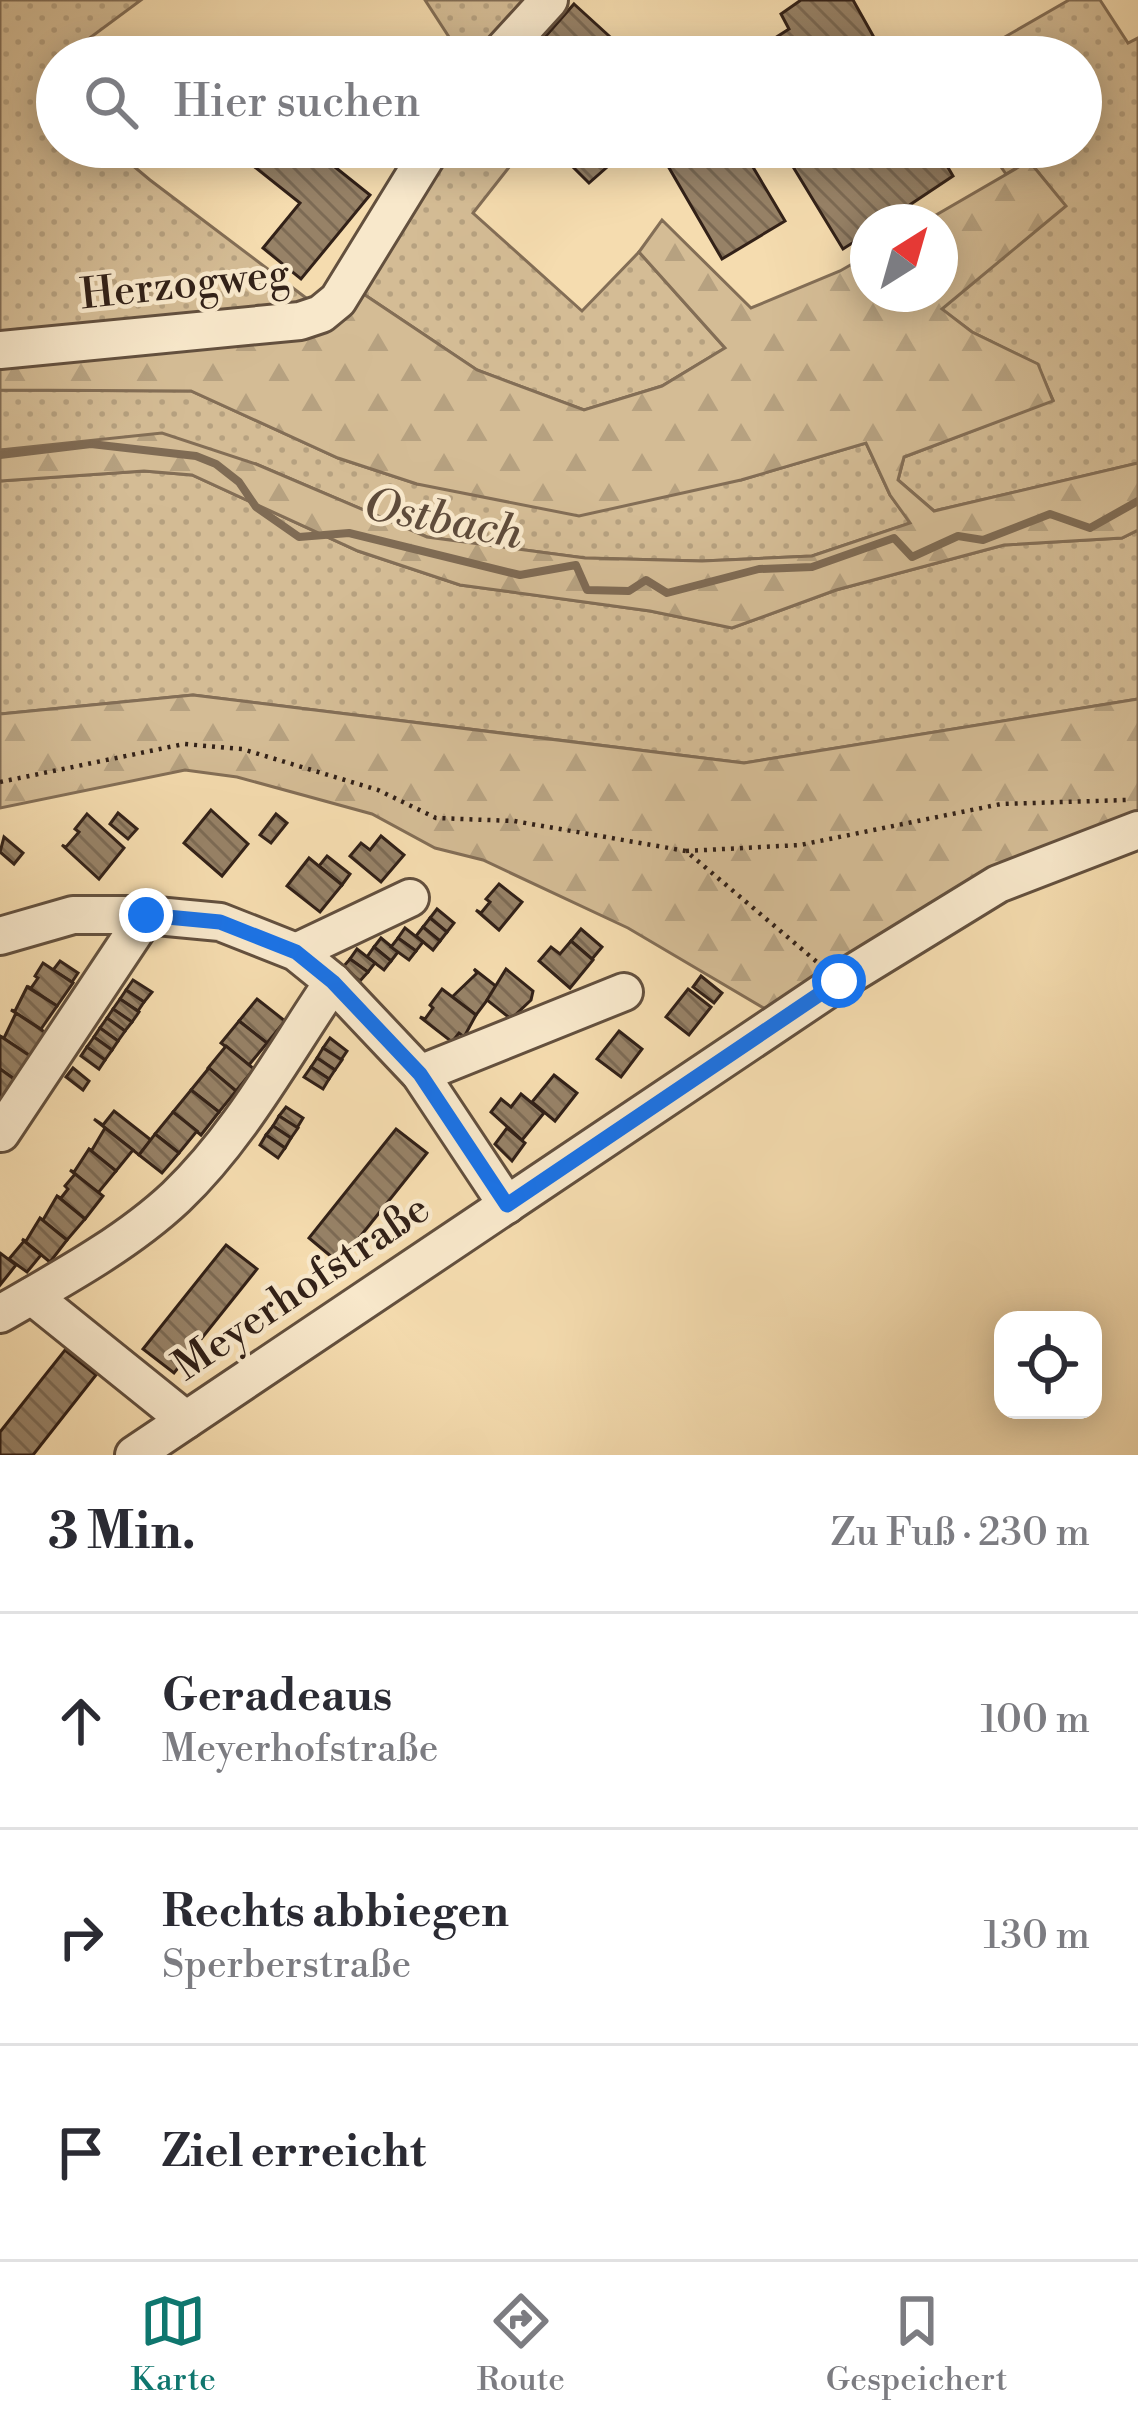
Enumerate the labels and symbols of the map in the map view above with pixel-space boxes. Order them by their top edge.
north arrow [850,204,958,312]
street label: Herzogweg [78,248,293,323]
water label: Ostbach [359,477,528,563]
route end [119,888,173,942]
route start [812,954,866,1008]
street label: Meyerhofstraße [164,1183,441,1394]

